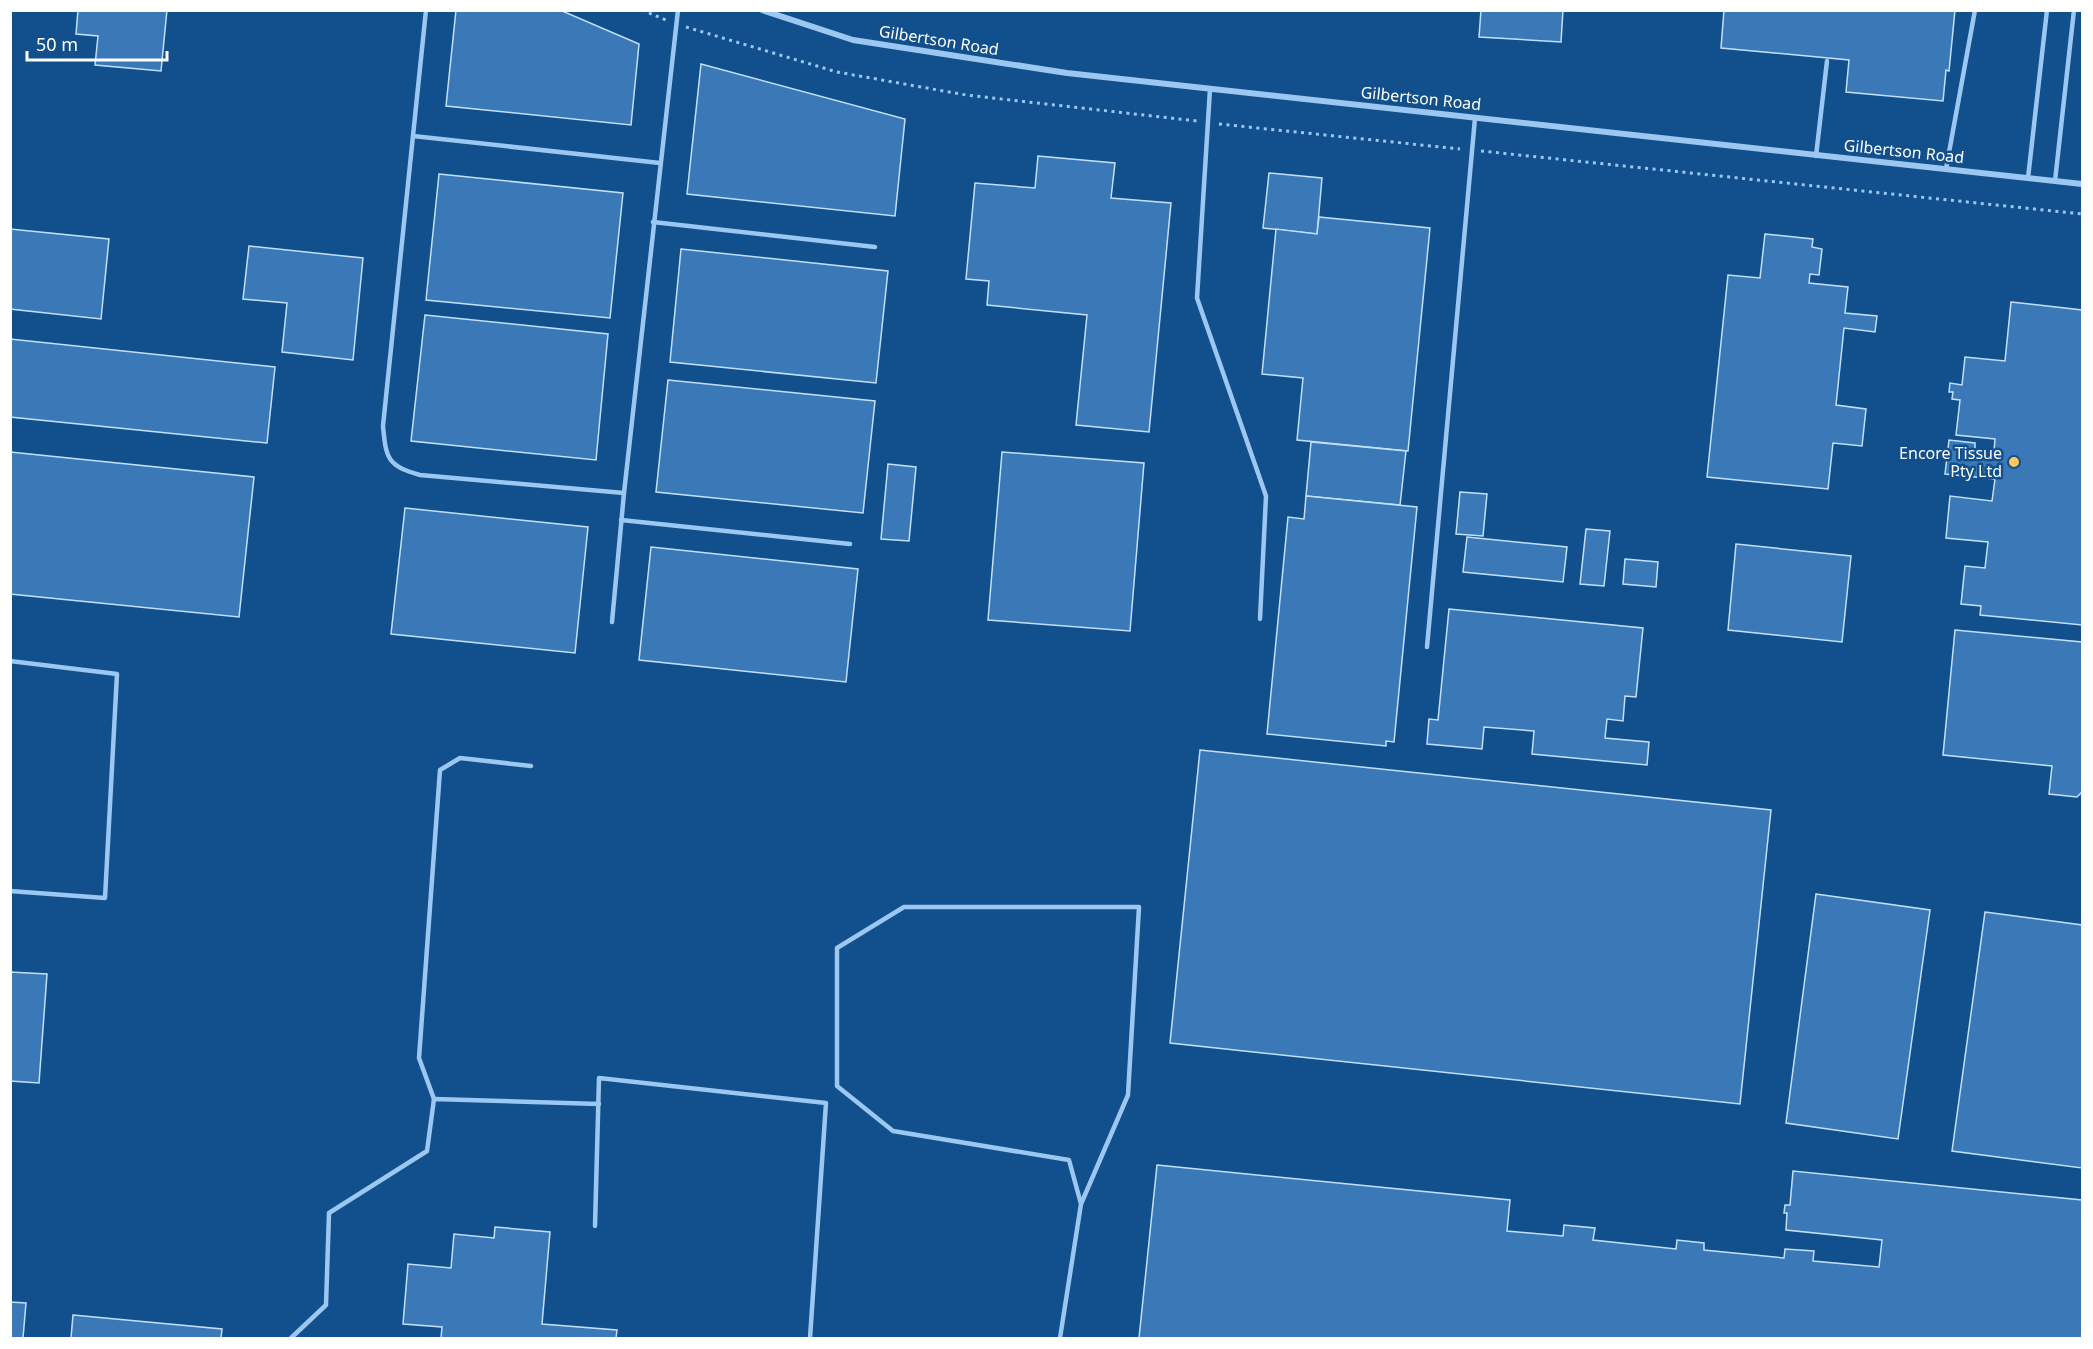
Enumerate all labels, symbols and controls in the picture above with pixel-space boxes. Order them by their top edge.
street label: Gilbertson Road [878,20,1000,60]
scale bar [27,24,166,62]
text: 50 m [36,32,78,56]
street label: Gilbertson Road [1360,81,1482,115]
street label: Gilbertson Road [1843,134,1965,168]
place label: Encore Tissue Pty Ltd [1899,442,2002,482]
marker: Encore Tissue Pty Ltd [2007,455,2021,469]

